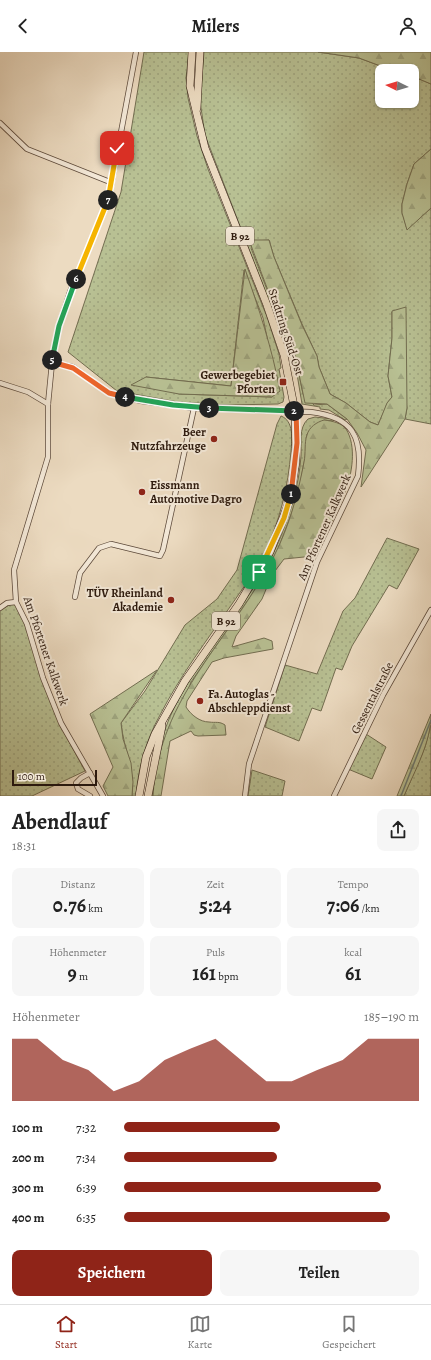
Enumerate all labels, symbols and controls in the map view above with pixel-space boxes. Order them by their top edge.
text: Milers [191,14,240,38]
icon: back [12,15,34,37]
icon: person [397,15,419,37]
north arrow [375,64,419,108]
map controls [375,64,419,108]
pin [100,131,134,165]
icon: check [106,137,128,159]
pin: 7 [98,190,118,210]
text: 7 [106,192,110,207]
road number: B 92 [226,227,254,245]
pin: 6 [66,269,86,289]
text: 6 [73,271,79,286]
street label: Stadtring Süd-Ost [264,287,308,377]
pin: 5 [42,350,62,370]
text: 5 [50,352,54,367]
place label: Gewerbegebiet Pforten [200,367,275,397]
marker: Gewerbegebiet Pforten [278,377,288,387]
pin: 4 [115,387,135,407]
text: 4 [122,389,128,404]
pin: 3 [199,398,219,418]
text: 3 [207,400,211,415]
pin: 2 [284,401,304,421]
text: 2 [291,403,297,418]
place label: Beer Nutzfahrzeuge [131,424,206,454]
marker: Beer Nutzfahrzeuge [209,434,219,444]
street label: Am Pfortener Kalkwerk [293,471,355,583]
place label: Eissmann Automotive Dagro [149,477,242,507]
pin: 1 [281,484,301,504]
text: 1 [289,486,293,501]
marker: Eissmann Automotive Dagro [137,487,147,497]
pin [242,555,276,589]
icon: arrive [248,561,270,583]
place label: TÜV Rheinland Akademie [87,585,164,615]
street label: Am Pfortener Kalkwerk [19,593,72,708]
marker: TÜV Rheinland Akademie [166,595,176,605]
road number: B 92 [212,612,240,630]
street label: Gessentalstraße [347,659,397,737]
place label: Fa. Autoglas - Abschleppdienst [207,686,291,716]
marker: Fa. Autoglas - Abschleppdienst [195,696,205,706]
scale bar [12,768,97,787]
text: 100 m [18,769,45,784]
text: Abendlauf [12,807,107,837]
button: share [377,809,419,851]
text: 18:31 [12,837,36,854]
text: Distanz [60,877,95,892]
text: Zeit [207,877,224,892]
text: Tempo [338,877,369,892]
text: 0.76 [53,892,86,919]
text: 5:24 [199,892,232,919]
text: 7:06 [327,892,359,919]
text: km [86,901,103,916]
text: /km [359,901,380,916]
text: Höhenmeter [49,945,106,960]
text: Puls [206,945,225,960]
text: kcal [344,945,362,960]
text: 9 [68,960,77,987]
text: 161 [192,960,216,987]
text: 61 [345,960,361,987]
text: m [77,969,88,984]
text: bpm [216,969,239,984]
text: Höhenmeter [12,1008,80,1025]
text: 185–190 m [364,1008,419,1025]
text: 100 m [12,1119,43,1136]
text: 7:32 [76,1119,96,1136]
text: 200 m [12,1149,45,1166]
text: 7:34 [76,1149,96,1166]
text: 300 m [12,1179,44,1196]
text: 6:39 [76,1179,96,1196]
text: 400 m [12,1209,44,1226]
text: 6:35 [76,1209,96,1226]
button: Speichern [12,1250,212,1296]
button: Teilen [220,1250,419,1296]
tab: Start [55,1313,77,1352]
tab: Karte [188,1313,212,1352]
tab: Gespeichert [322,1313,376,1352]

